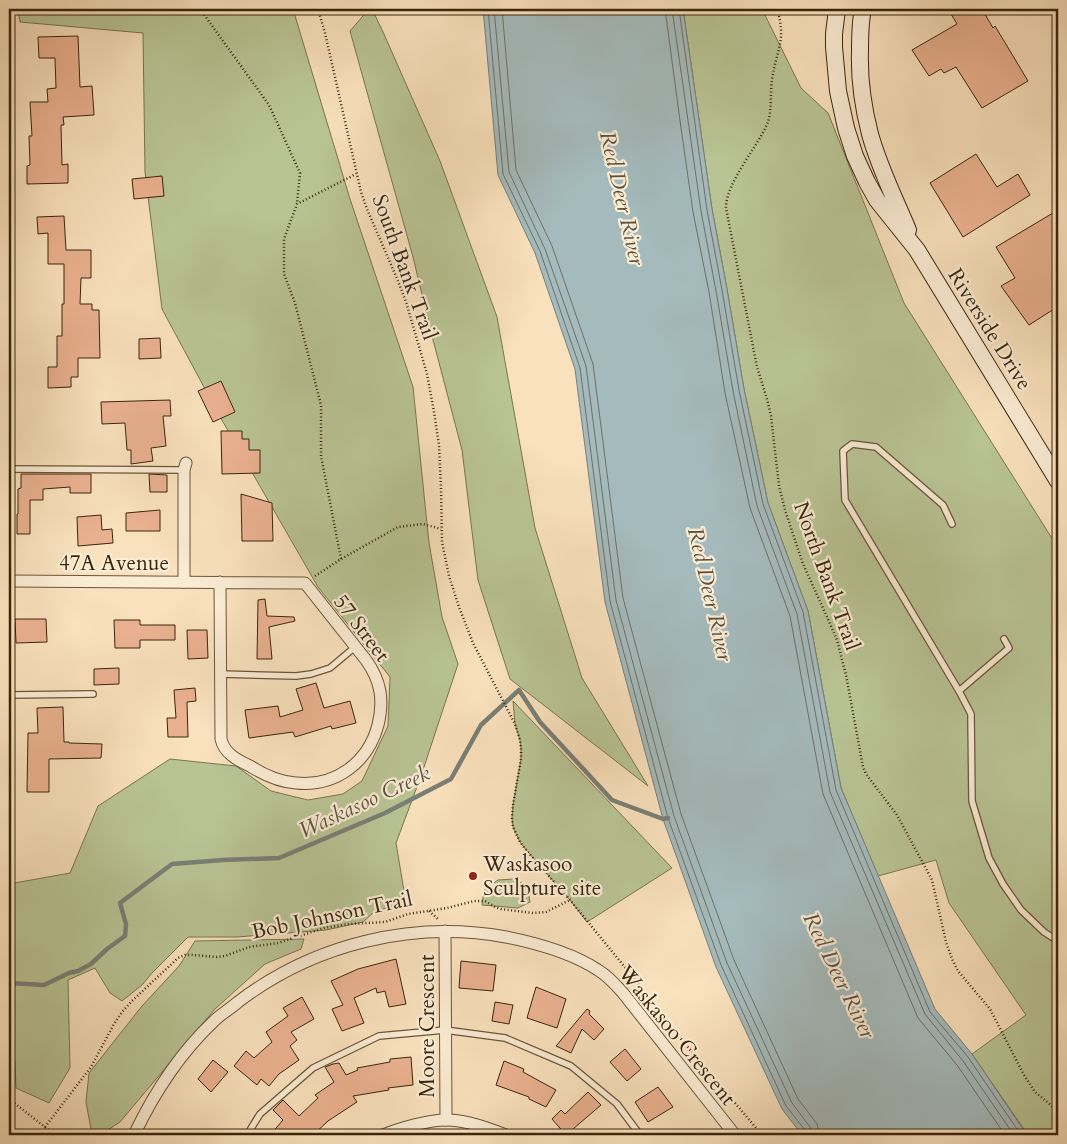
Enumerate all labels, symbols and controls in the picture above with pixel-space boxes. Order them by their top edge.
water label: Red Deer River [592,128,652,269]
street label: South Bank Trail [365,190,444,344]
street label: Riverside Drive [941,263,1039,396]
street label: North Bank Trail [786,498,867,655]
water label: Red Deer River [680,524,740,665]
street label: 47A Avenue [59,549,169,578]
street label: 57 Street [327,589,397,668]
water label: Waskasoo Creek [294,758,435,845]
place label: Waskasoo Sculpture site [482,850,601,903]
marker: Waskasoo Sculpture site [467,870,479,882]
street label: Bob Johnson Trail [249,884,415,947]
water label: Red Deer River [796,907,883,1044]
street label: Moore Crescent [413,954,442,1098]
street label: Waskasoo Crescent [610,958,743,1112]

